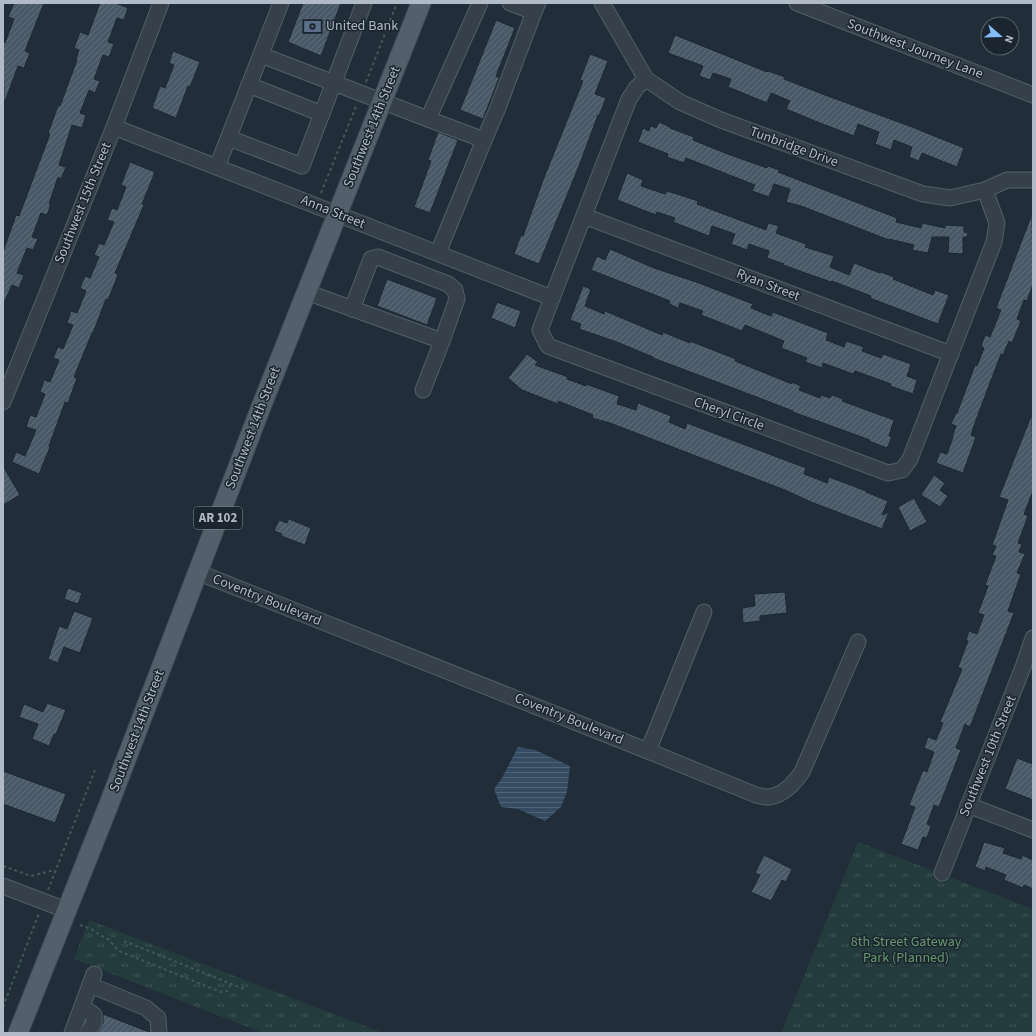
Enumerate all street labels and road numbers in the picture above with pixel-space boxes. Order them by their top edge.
street label: Southwest Journey Lane [844,14,986,84]
street label: Southwest 14th Street [339,63,406,191]
street label: Tunbridge Drive [747,122,841,172]
street label: Southwest 15th Street [50,139,117,267]
street label: Anna Street [298,190,368,234]
street label: Ryan Street [733,264,803,306]
street label: Southwest 14th Street [221,364,286,492]
street label: Cheryl Circle [691,392,767,436]
road number: AR 102 [194,507,242,529]
street label: Coventry Boulevard [210,569,324,631]
street label: Southwest 14th Street [105,667,170,795]
street label: Coventry Boulevard [512,688,626,750]
street label: Southwest 10th Street [955,692,1022,820]

